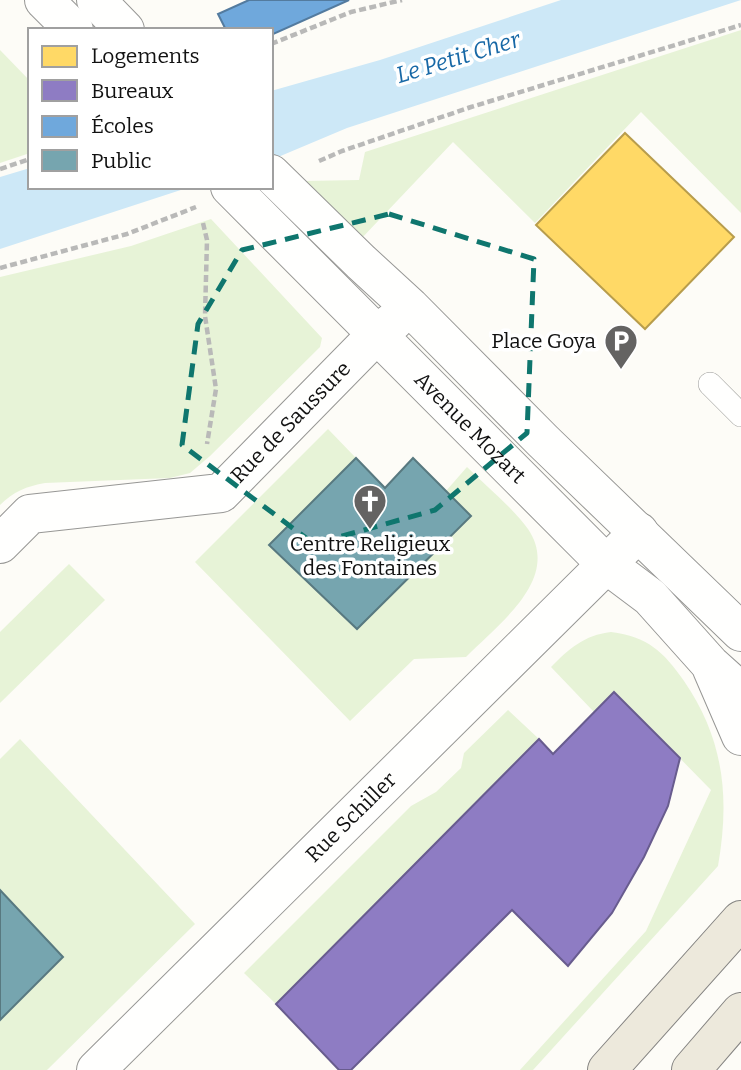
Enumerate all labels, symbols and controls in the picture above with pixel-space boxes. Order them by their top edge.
water label: Le Petit Cher [393,24,525,89]
legend [28,28,273,189]
text: Logements [91,43,200,69]
text: Bureaux [91,78,174,104]
text: Écoles [91,113,154,139]
text: Public [91,148,152,174]
parking icon: Place Goya [602,322,640,371]
place label: Place Goya [491,328,597,354]
street label: Rue de Saussure [225,356,356,488]
street label: Avenue Mozart [409,366,531,489]
church icon: Centre Religieux des Fontaines [351,482,389,531]
place label: Centre Religieux des Fontaines [290,531,451,581]
street label: Rue Schiller [300,767,402,868]

